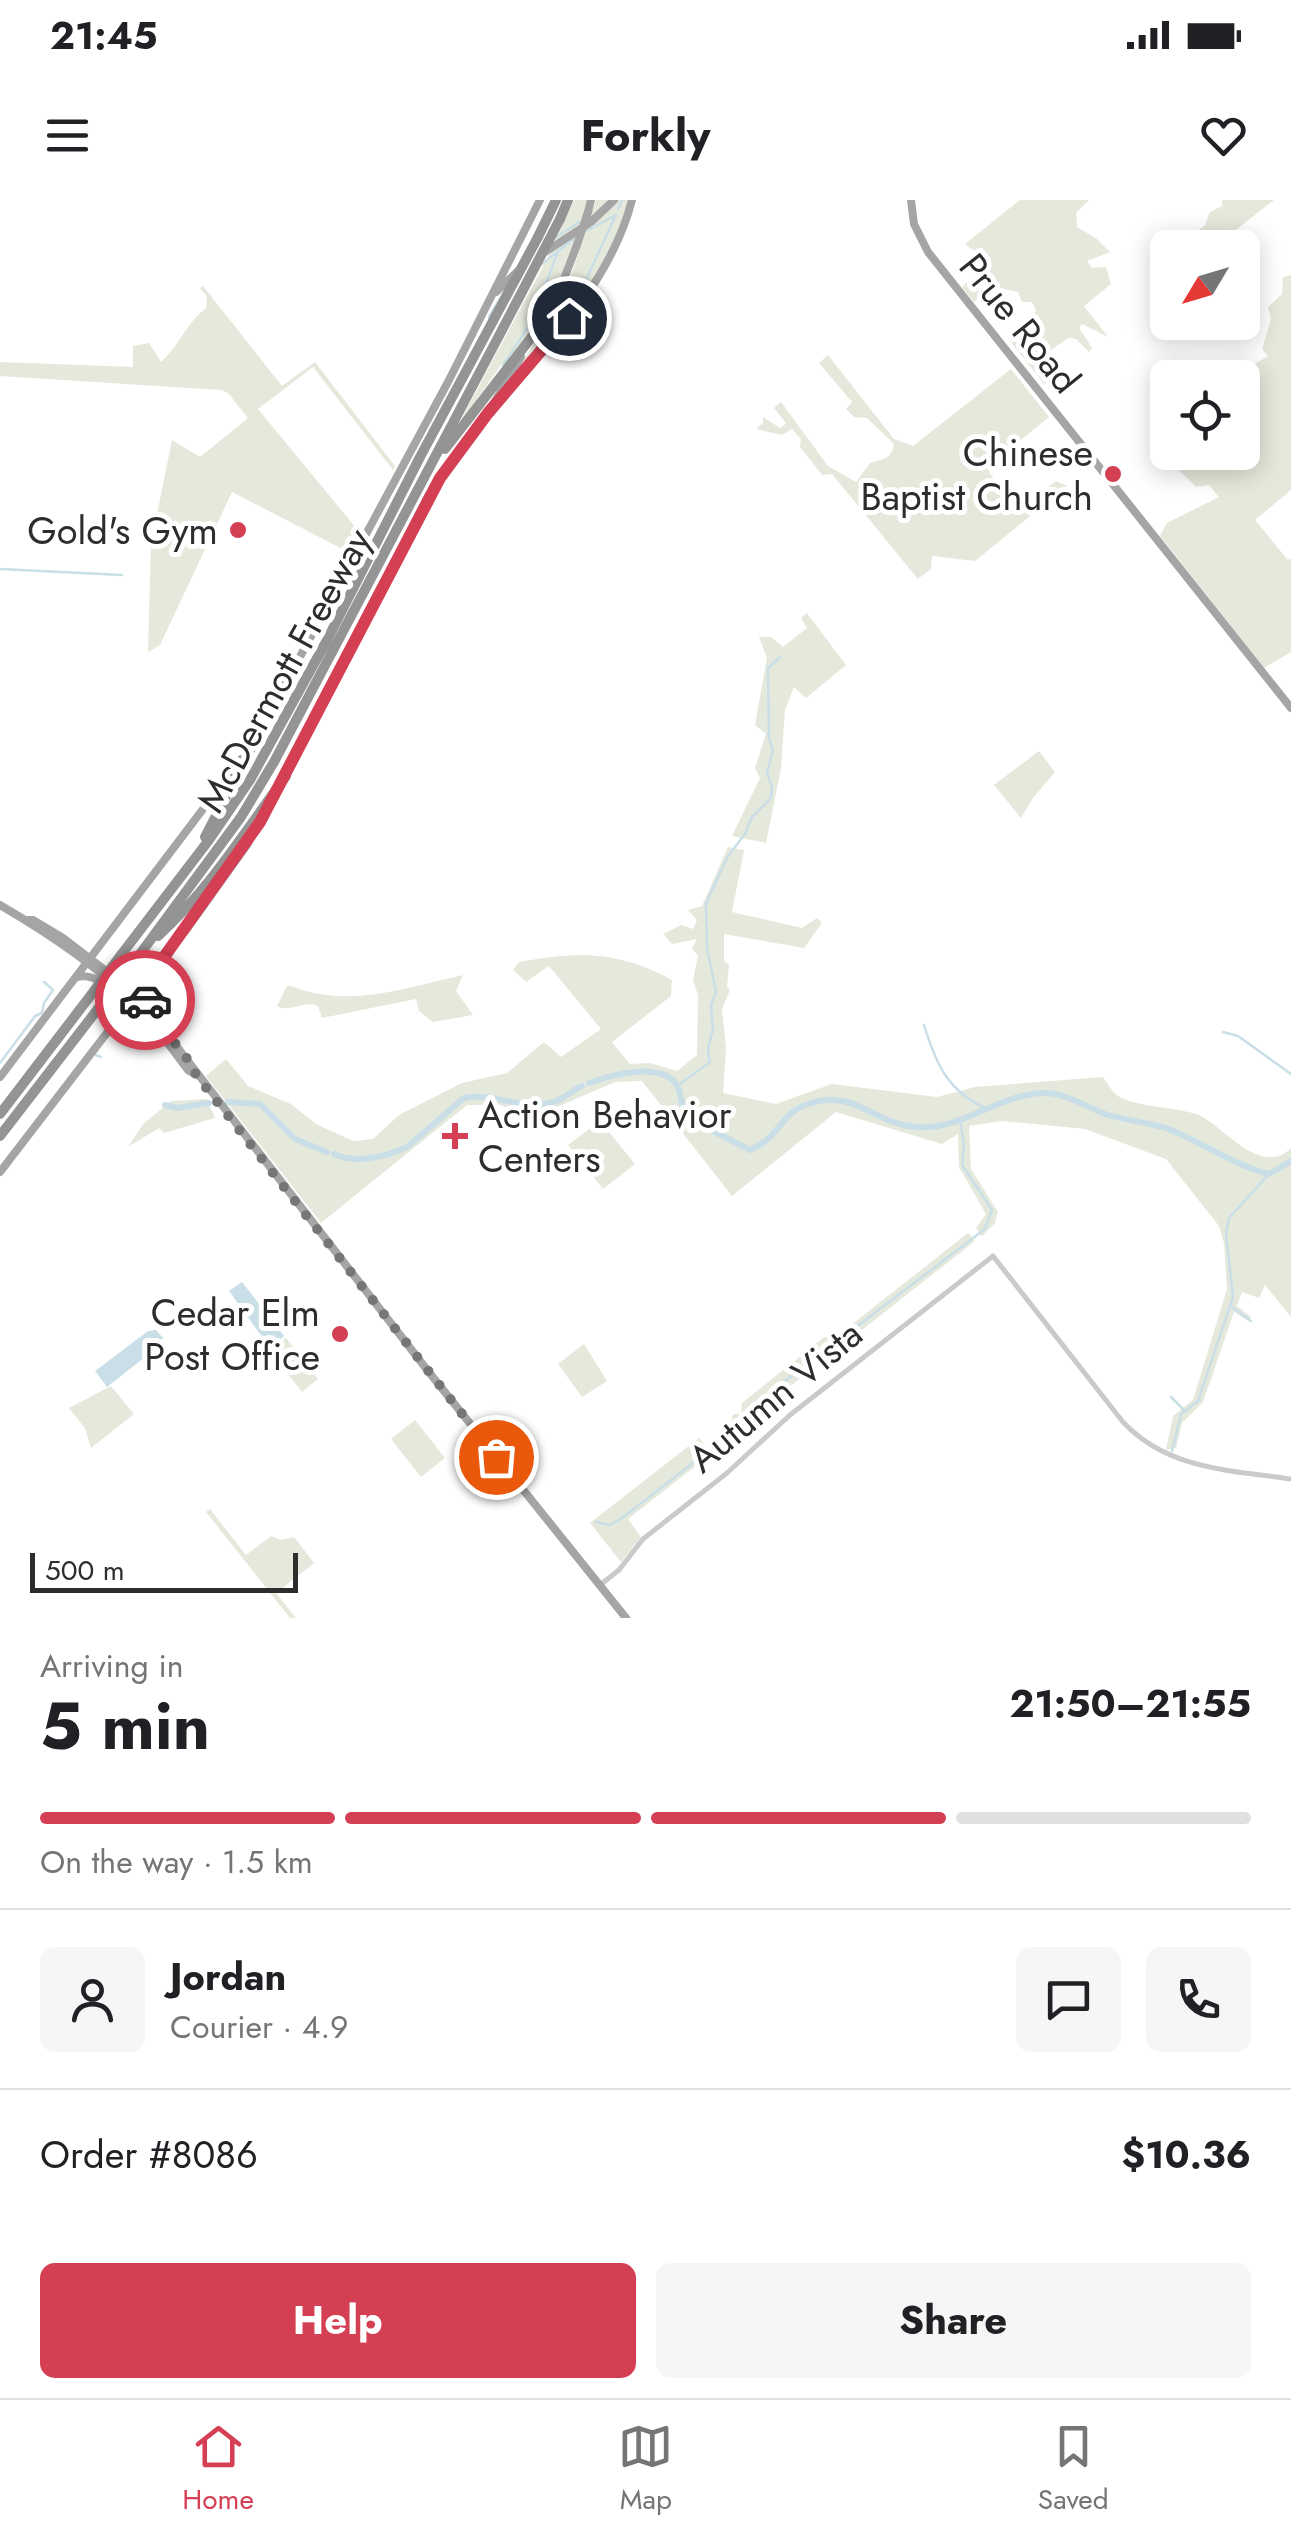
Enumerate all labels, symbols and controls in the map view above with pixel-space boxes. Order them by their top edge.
text: 21:45 [50,8,158,63]
text: Forkly [580,103,711,168]
icon: menu [40,108,95,163]
icon: heart [1196,108,1251,163]
north arrow [1150,230,1260,340]
map controls [1150,230,1260,470]
street label: Prue Road [946,241,1094,405]
pin [527,276,612,361]
icon: home [542,291,597,346]
button: locate [1150,360,1260,470]
place label: Chinese Baptist Church [861,425,1093,524]
marker: Chinese Baptist Church [1102,463,1124,485]
place label: Gold's Gym [27,503,218,558]
street label: McDermott Freeway [183,518,385,822]
marker: Gold's Gym [227,519,249,541]
courier [95,950,195,1050]
icon: car [118,973,173,1028]
place label: Action Behavior Centers [478,1087,732,1186]
marker: Action Behavior Centers [442,1123,468,1149]
place label: Cedar Elm Post Office [144,1285,320,1384]
street label: Autumn Vista [676,1307,874,1485]
marker: Cedar Elm Post Office [329,1323,351,1345]
pin [454,1415,539,1500]
icon: bag [469,1430,524,1485]
scale bar [30,1548,298,1592]
text: 500 m [45,1550,125,1591]
text: Arriving in [40,1643,184,1689]
text: 21:50–21:55 [1010,1676,1251,1731]
text: 5 min [40,1679,210,1773]
text: On the way · 1.5 km [40,1839,313,1885]
button: person [40,1947,145,2052]
button: chat [1016,1947,1121,2052]
button: phone [1146,1947,1251,2052]
text: Jordan [170,1949,286,2004]
text: Courier · 4.9 [170,2004,348,2050]
text: Order #8086 [40,2127,258,2182]
text: $10.36 [1122,2127,1251,2182]
button: Help [40,2263,636,2378]
button: Share [656,2263,1251,2378]
tab: Home [182,2419,254,2520]
tab: Map [618,2419,673,2520]
tab: Saved [1038,2419,1109,2520]

